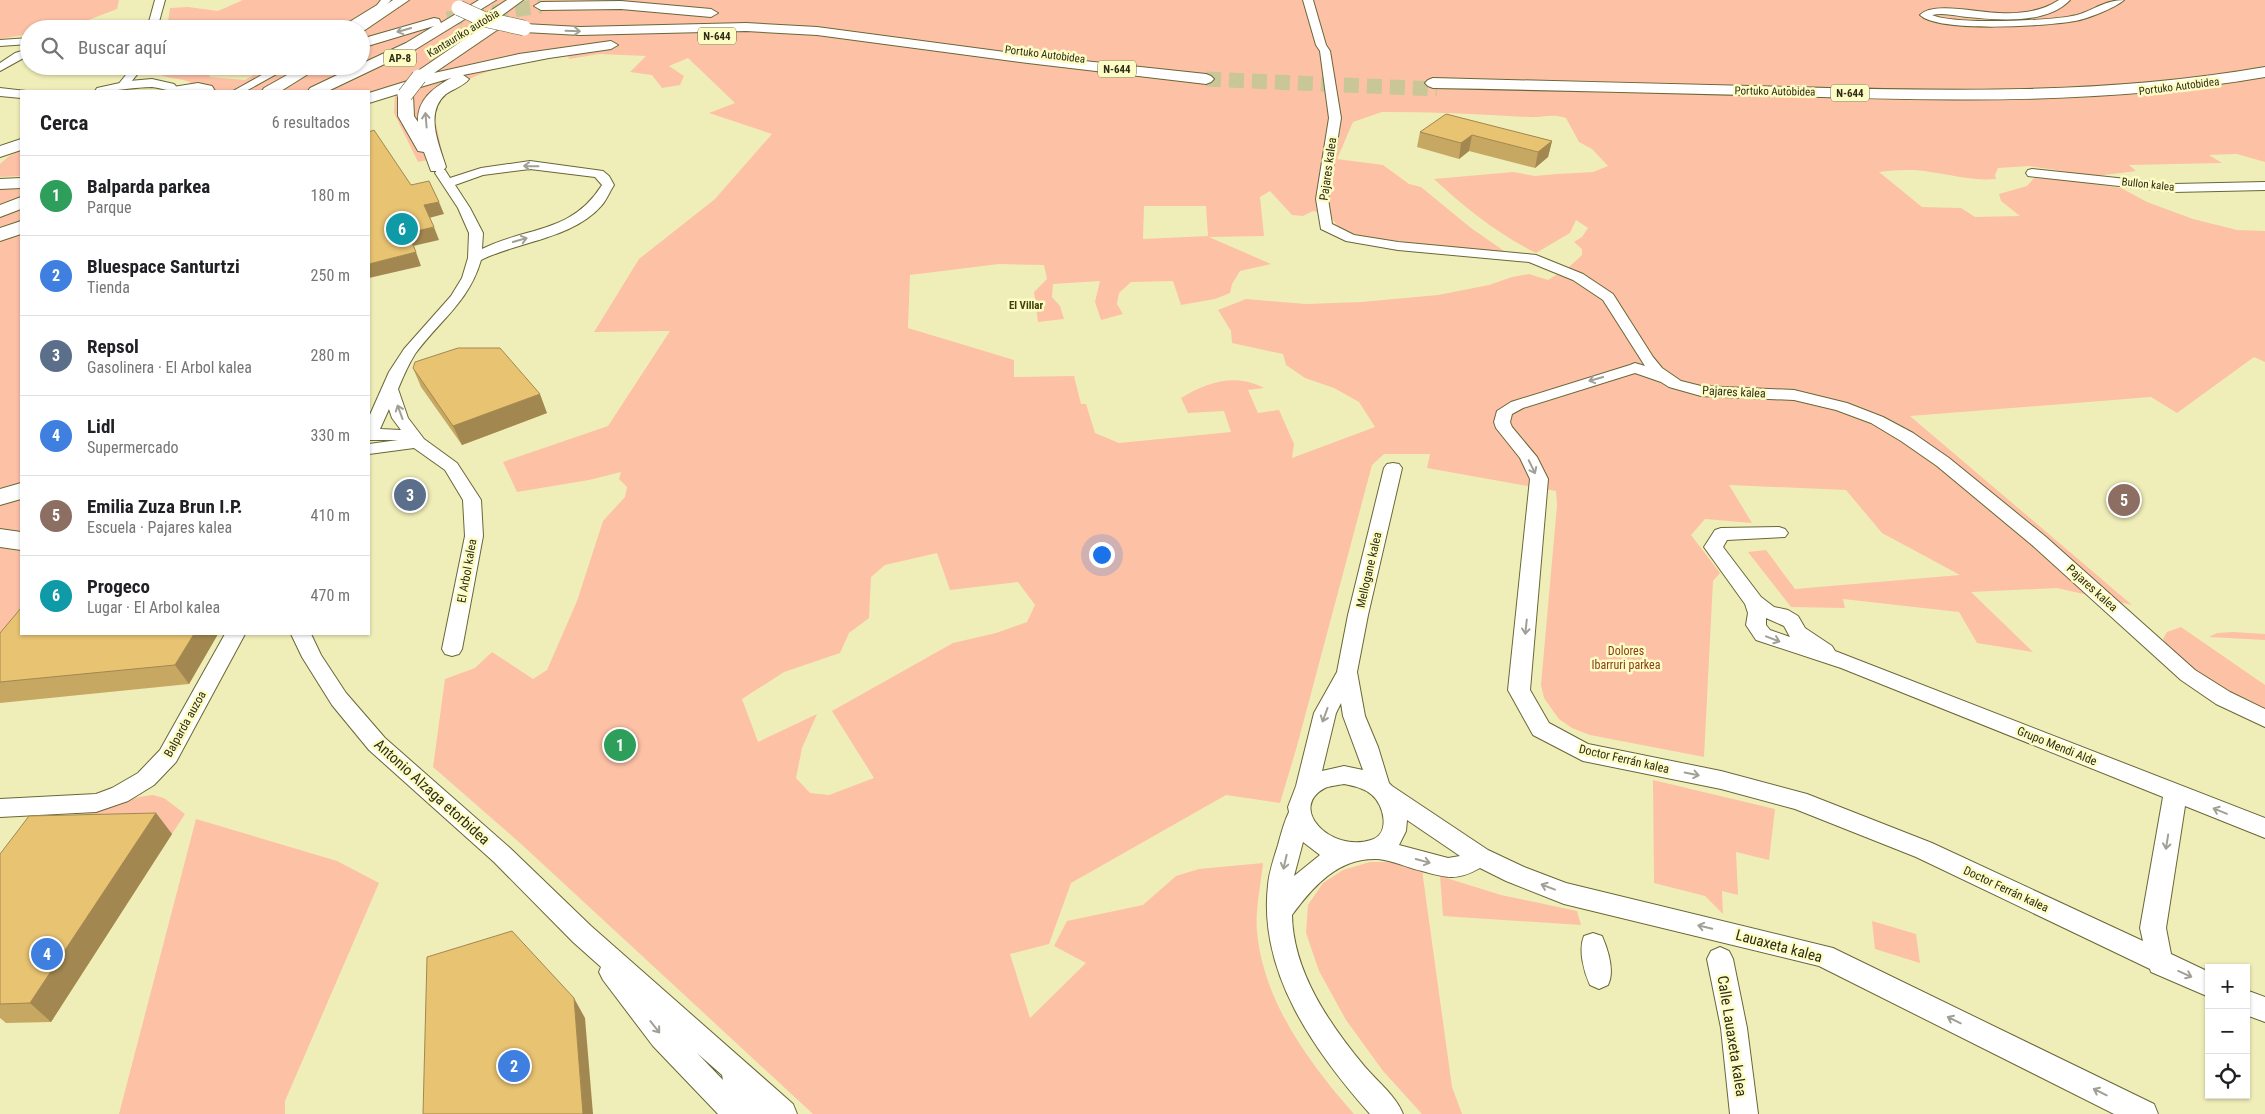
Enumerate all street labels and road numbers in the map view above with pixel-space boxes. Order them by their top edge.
street label: Kantauriko autobia [425,7,502,60]
road number: N-644 [698,28,736,44]
street label: Portuko Autobidea [1004,43,1086,66]
road number: AP-8 [384,49,416,66]
road number: N-644 [1098,61,1136,78]
street label: Portuko Autobidea [2138,75,2220,98]
street label: Portuko Autobidea [1734,84,1816,99]
road number: N-644 [1831,85,1869,102]
street label: Pajares kalea [1317,136,1339,201]
street label: Bullon kalea [2121,175,2175,194]
street label: Pajares kalea [1702,383,1766,401]
street label: Mellogane kalea [1353,530,1385,609]
street label: El Arbol kalea [454,538,480,604]
street label: Pajares kalea [2064,562,2120,615]
street label: Balparda auzoa [161,688,209,759]
street label: Grupo Mendi Alde [2015,724,2099,768]
street label: Antonio Alzaga etorbidea [371,735,493,849]
street label: Doctor Ferrán kalea [1577,742,1671,776]
street label: Doctor Ferrán kalea [1961,863,2051,915]
street label: Lauaxeta kalea [1734,926,1824,966]
street label: Calle Lauaxeta kalea [1714,974,1750,1098]

